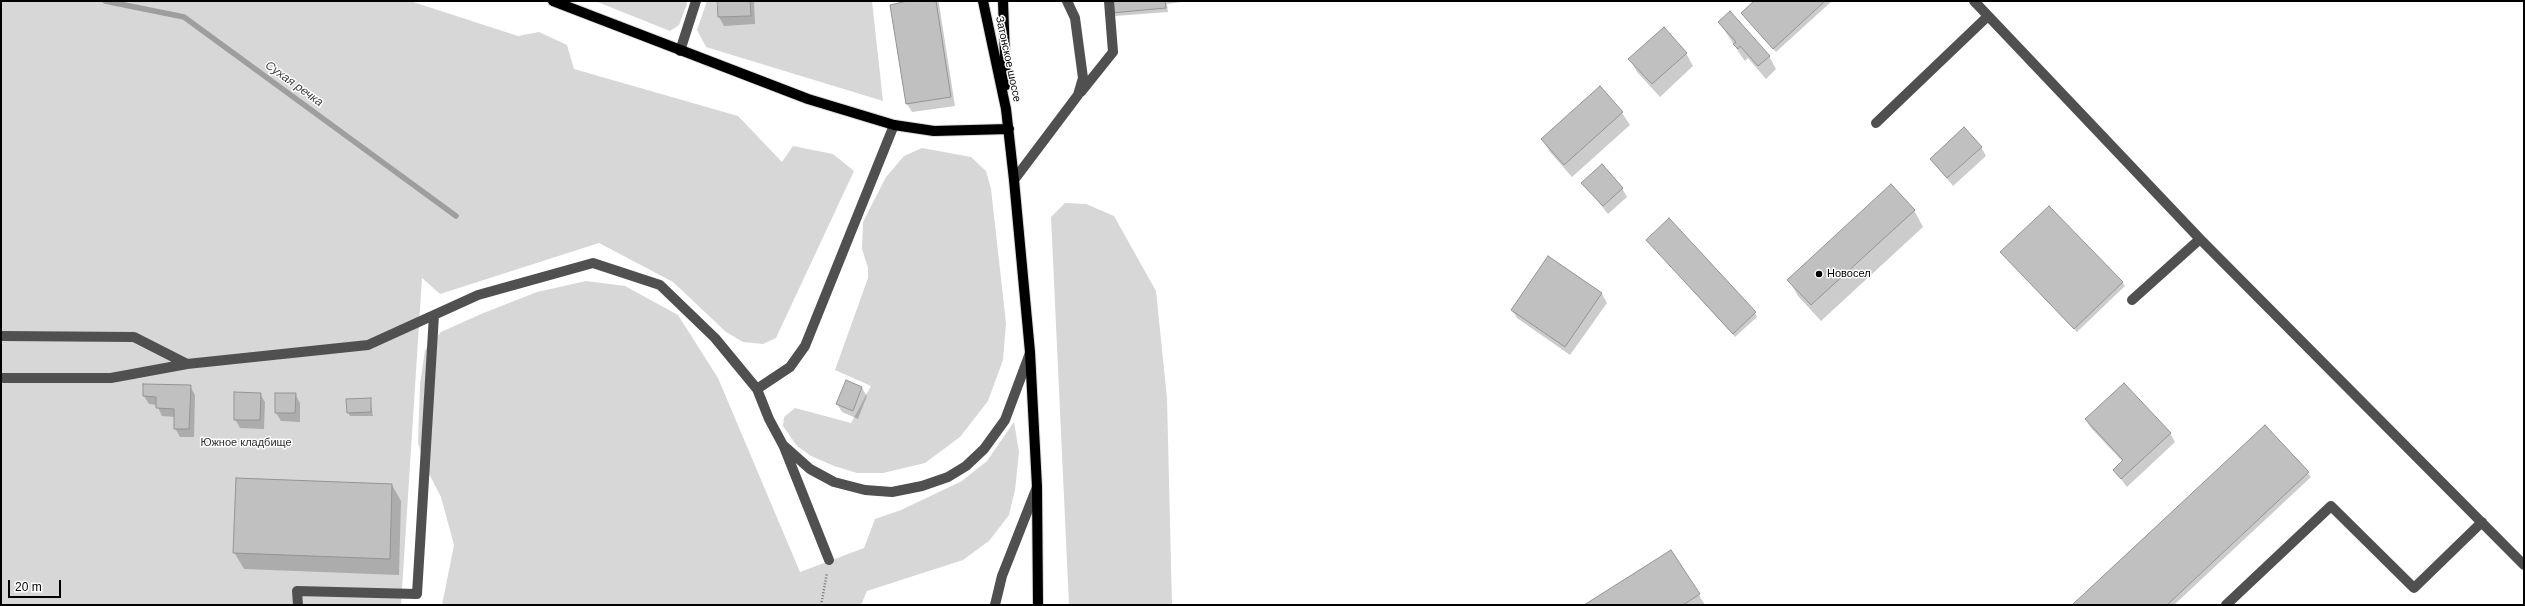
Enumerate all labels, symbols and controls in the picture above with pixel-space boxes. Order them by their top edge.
street label: Затонское шоссе [992,15,1024,103]
water label: Сухая речка [262,58,326,110]
place label: Новосел [1827,267,1871,281]
marker: Новосел [1814,269,1824,279]
park label: Южное кладбище [200,436,292,450]
scale bar [10,572,63,598]
text: 20 m [15,580,42,594]

